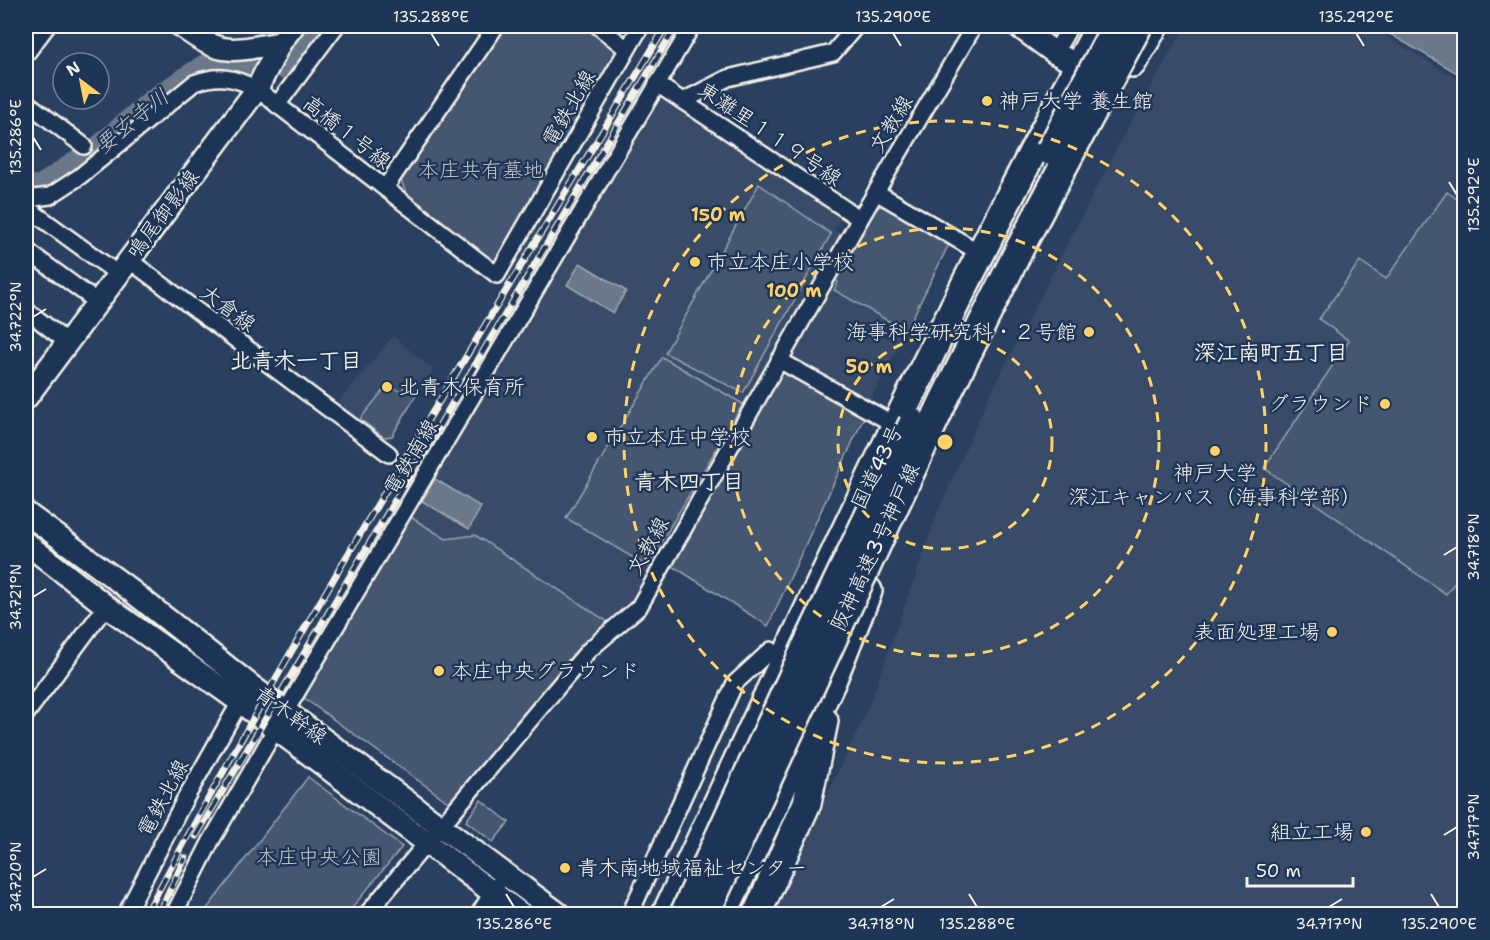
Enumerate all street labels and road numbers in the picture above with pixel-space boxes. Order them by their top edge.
street label: 電鉄北線 [536,65,602,151]
street label: 東灘里１１９号線 [693,75,847,193]
street label: 高橋１号線 [297,89,397,175]
street label: 文教線 [863,90,919,158]
street label: 鳴尾御影線 [120,164,206,264]
street label: 大倉線 [194,278,262,338]
street label: 電鉄南線 [377,414,445,500]
street label: 国道43号 [844,420,910,514]
street label: 阪神高速3号神戸線 [824,458,926,636]
street label: 文教線 [620,512,676,580]
street label: 青木幹線 [249,679,333,751]
street label: 電鉄北線 [131,754,195,842]

